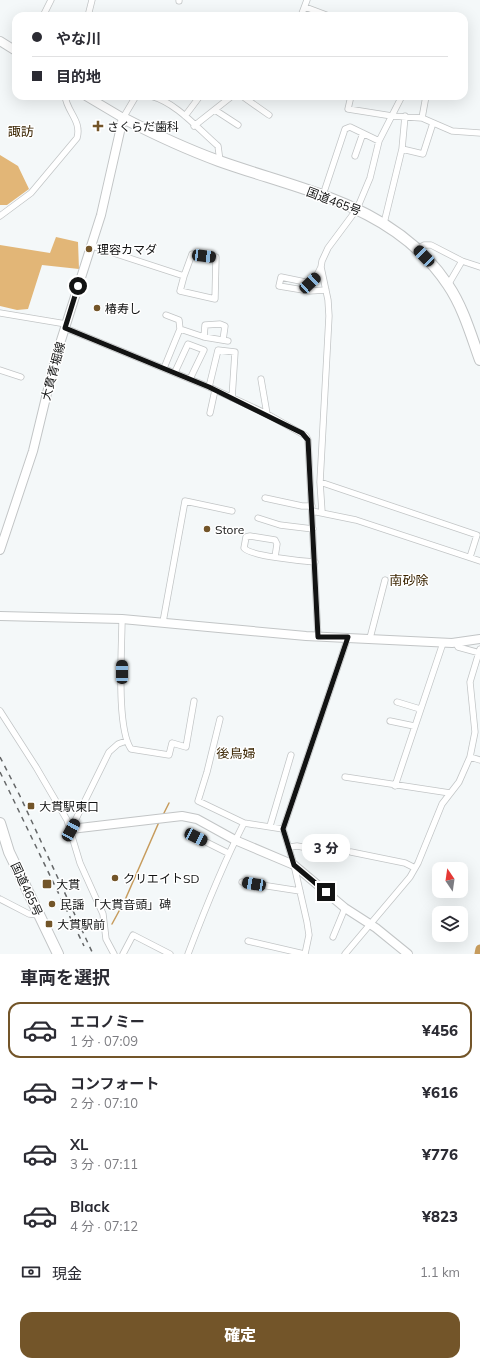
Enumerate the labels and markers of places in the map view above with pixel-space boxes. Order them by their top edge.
place label: さくらだ歯科 [107,119,179,134]
marker: さくらだ歯科 [92,120,104,132]
place label: 理容カマダ [97,242,157,257]
marker: 理容カマダ [84,244,94,254]
place label: 椿寿し [105,301,141,316]
marker: 椿寿し [92,303,102,313]
place label: Store [215,522,244,537]
marker: Store [202,524,212,534]
place label: 大貫駅東口 [39,799,99,814]
marker: 大貫駅東口 [26,801,36,811]
place label: クリエイトSD [123,871,199,886]
marker: クリエイトSD [110,873,120,883]
place label: 大貫 [56,877,80,892]
marker: 大貫 [41,878,53,890]
place label: 民謡 「大貫音頭」碑 [60,897,171,912]
marker: 民謡 「大貫音頭」碑 [47,899,57,909]
place label: 大貫駅前 [57,917,105,932]
marker: 大貫駅前 [44,919,54,929]

